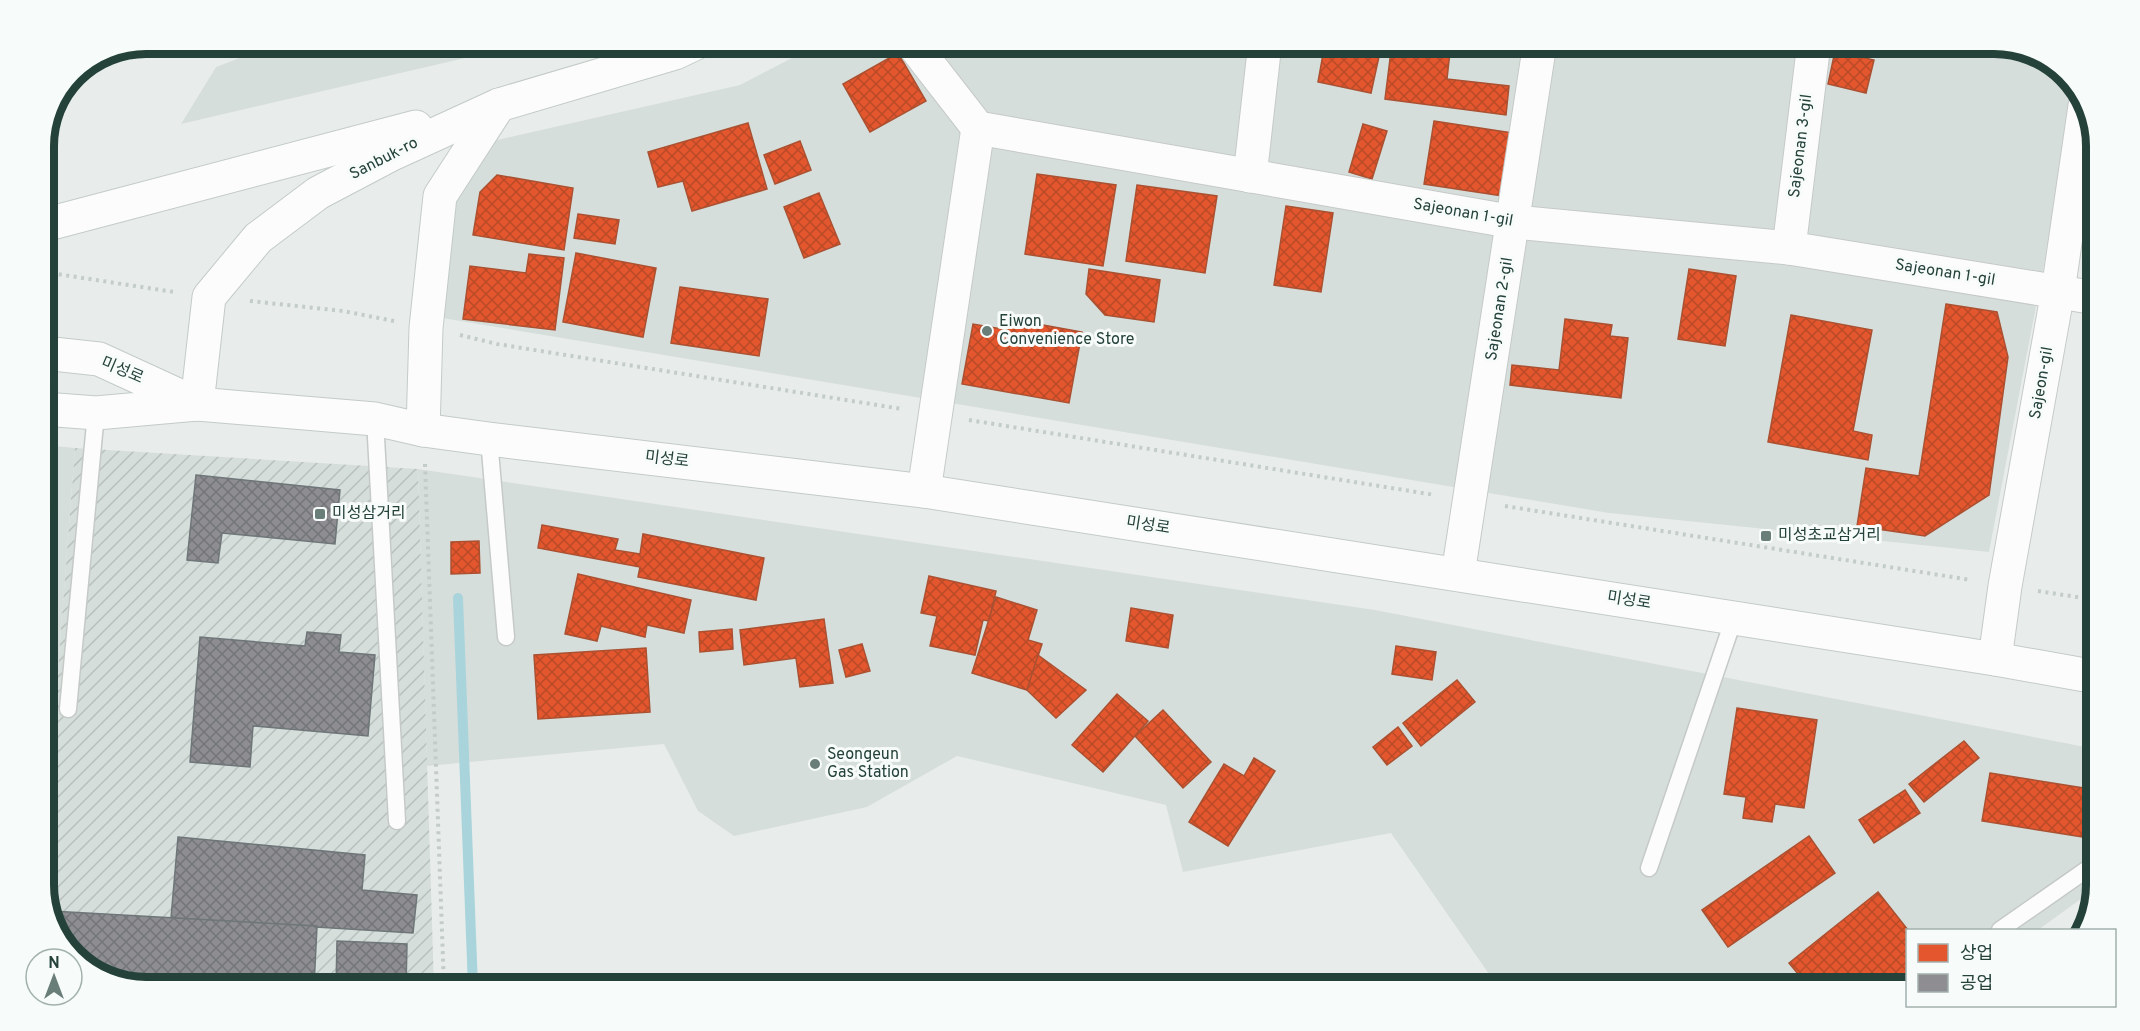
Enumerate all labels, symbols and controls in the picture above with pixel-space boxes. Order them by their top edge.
street label: Sajeonan 3-gil [1785,93,1817,199]
street label: Sanbuk-ro [346,133,422,185]
street label: Sajeonan 1-gil [1411,194,1515,232]
street label: Sajeonan 1-gil [1893,255,1997,291]
street label: Sajeonan 2-gil [1482,256,1518,362]
place label: Eiwon Convenience Store [999,312,1134,350]
marker: Eiwon Convenience Store [980,324,994,338]
street label: Sajeon-gil [2026,345,2058,421]
street label: 미성로 [98,353,146,389]
street label: 미성로 [644,447,690,473]
place label: 미성삼거리 [332,504,406,524]
marker: 미성삼거리 [313,507,327,521]
street label: 미성로 [1125,513,1172,539]
place label: 미성초교삼거리 [1778,526,1881,546]
marker: 미성초교삼거리 [1759,529,1773,543]
street label: 미성로 [1606,588,1653,614]
place label: Seongeun Gas Station [827,745,909,783]
marker: Seongeun Gas Station [808,757,822,771]
legend [1906,929,2116,1007]
text: 상업 [1960,943,1993,966]
north arrow [24,947,84,1007]
text: N [48,954,60,974]
text: 공업 [1960,973,1993,996]

